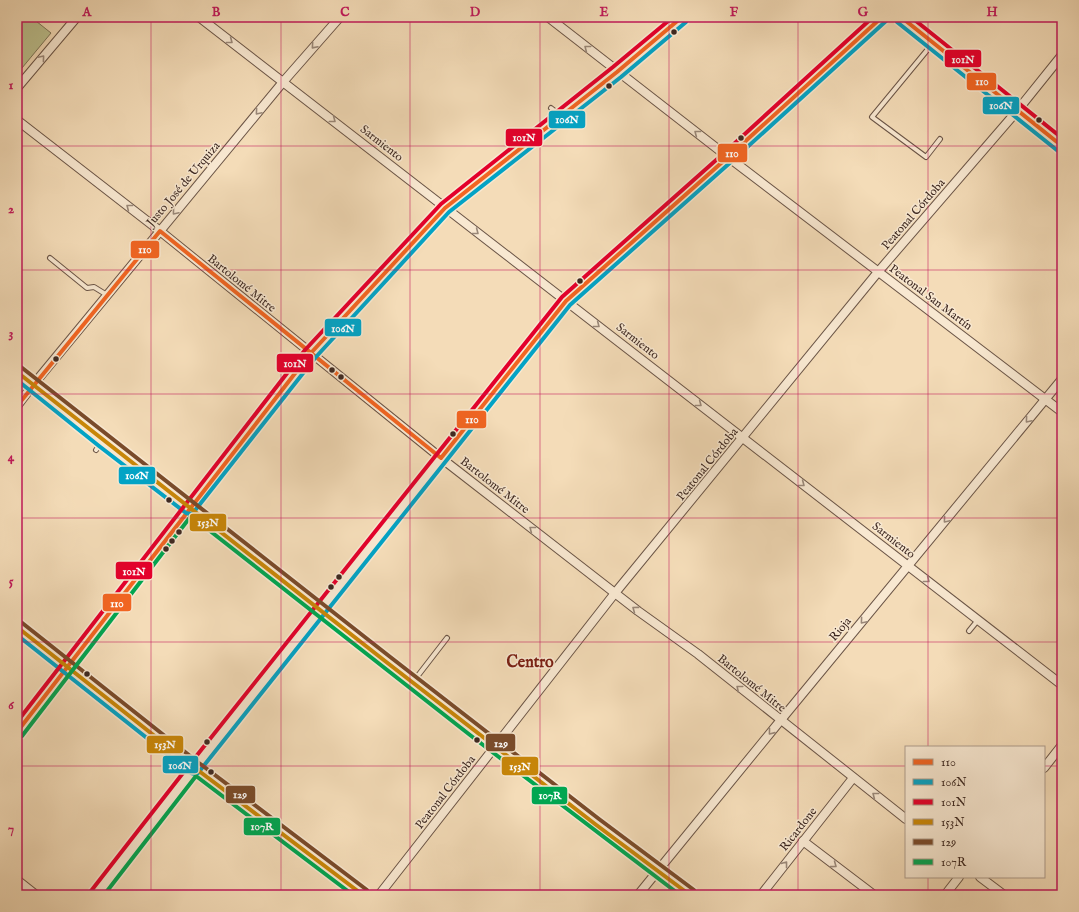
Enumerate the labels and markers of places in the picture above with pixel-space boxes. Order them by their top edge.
unlabelled marker [669,27,679,37]
unlabelled marker [604,81,614,91]
unlabelled marker [1034,115,1044,125]
unlabelled marker [736,133,746,143]
unlabelled marker [575,276,585,286]
unlabelled marker [51,354,61,364]
unlabelled marker [327,365,337,375]
unlabelled marker [336,372,346,382]
unlabelled marker [448,429,458,439]
unlabelled marker [164,495,174,505]
unlabelled marker [174,527,184,537]
unlabelled marker [167,536,177,546]
unlabelled marker [161,544,171,554]
unlabelled marker [334,572,344,582]
unlabelled marker [326,582,336,592]
unlabelled marker [82,669,92,679]
unlabelled marker [472,735,482,745]
unlabelled marker [202,737,212,747]
unlabelled marker [206,767,216,777]

